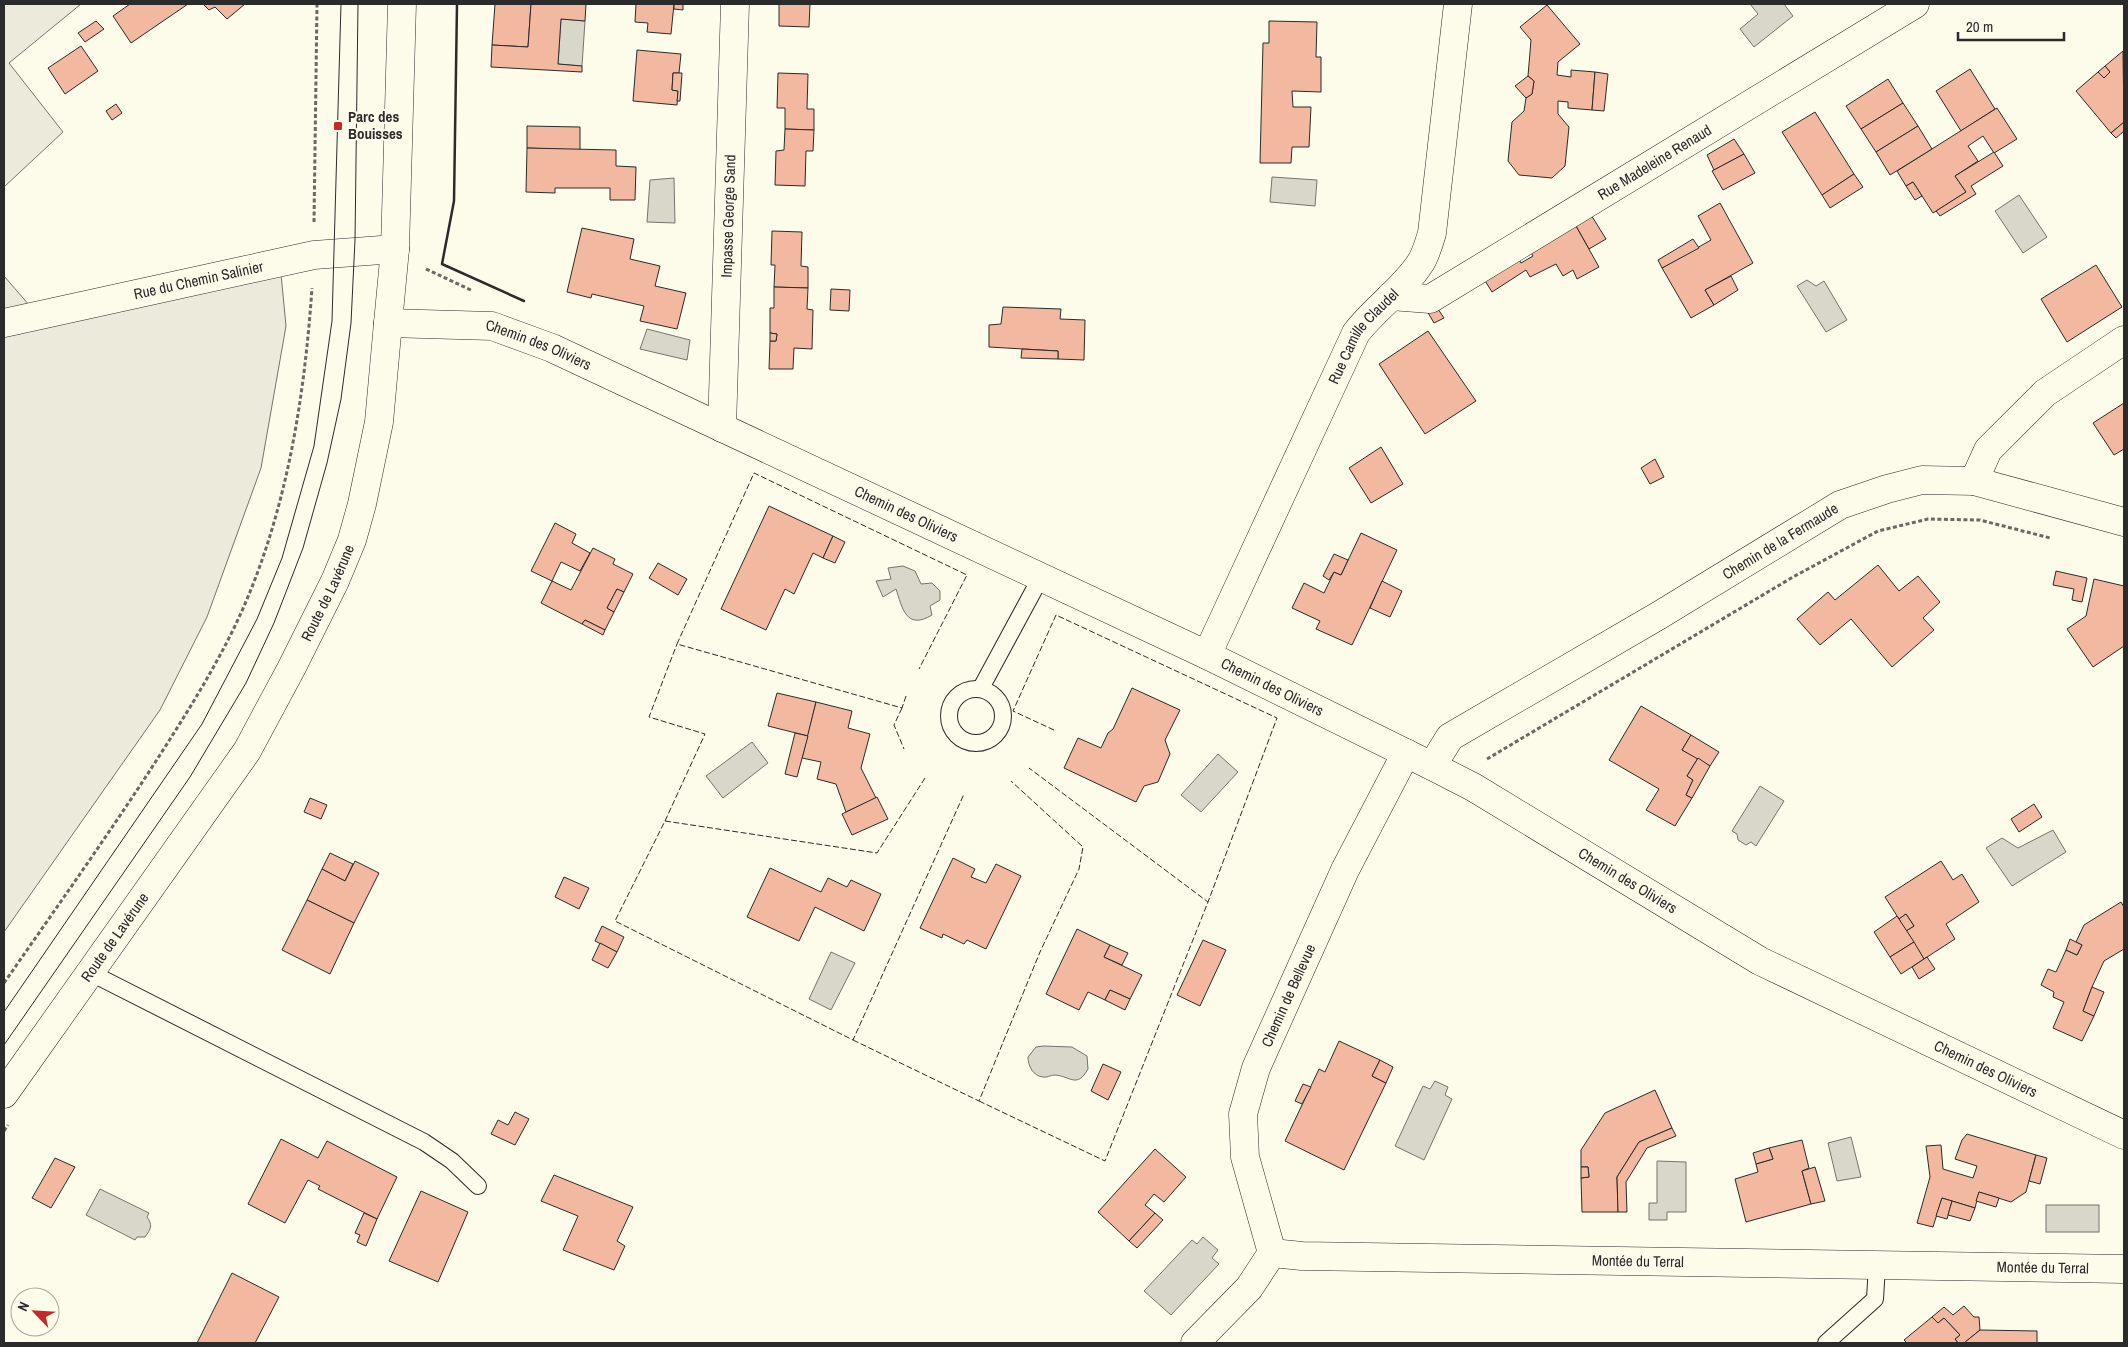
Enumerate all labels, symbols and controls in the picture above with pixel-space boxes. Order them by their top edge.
scale bar [1958,10,2064,42]
text: 20 m [1966,16,1993,37]
place label: Parc des Bouisses [348,106,403,144]
street label: Rue Madeleine Renaud [1593,119,1715,205]
marker: Parc des Bouisses [332,120,344,132]
street label: Impasse George Sand [716,154,740,278]
street label: Rue du Chemin Salinier [132,255,265,304]
street label: Rue Camille Claudel [1323,284,1403,387]
street label: Chemin des Oliviers [486,315,595,375]
street label: Chemin des Oliviers [851,480,962,547]
street label: Chemin de la Fermaude [1718,498,1842,584]
street label: Route de Lavérune [296,541,359,645]
street label: Chemin des Oliviers [1217,652,1327,721]
street label: Chemin des Oliviers [1574,842,1681,918]
street label: Route de Lavérune [76,888,154,986]
street label: Chemin de Bellevue [1256,940,1320,1050]
street label: Chemin des Oliviers [1931,1035,2041,1102]
street label: Montée du Terral [1592,1250,1684,1272]
street label: Montée du Terral [1997,1256,2089,1278]
north arrow [10,1287,60,1337]
text: N [13,1299,33,1314]

